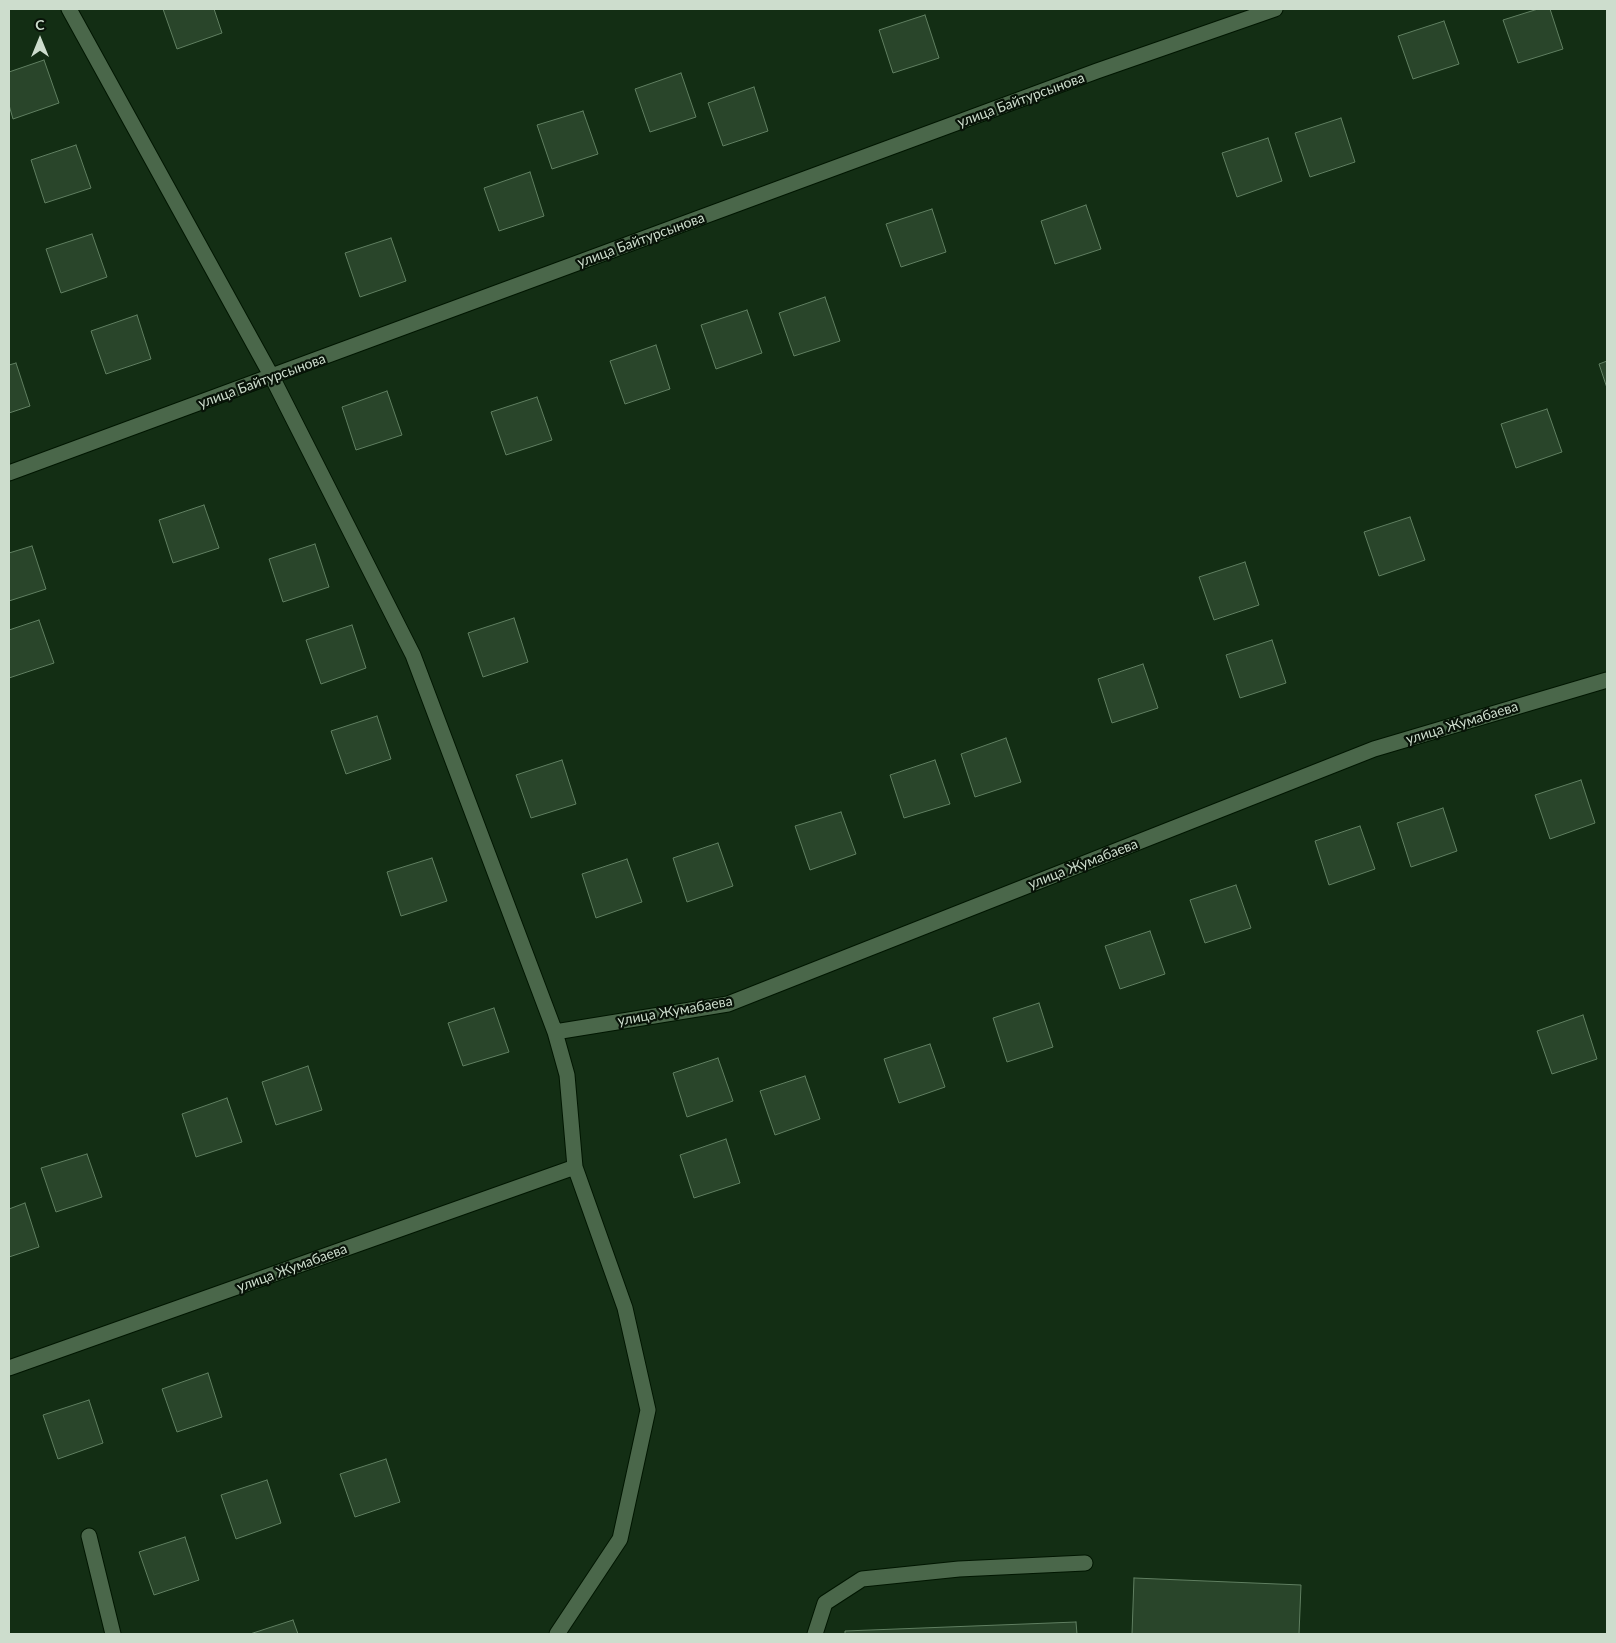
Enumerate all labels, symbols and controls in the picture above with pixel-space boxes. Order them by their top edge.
north arrow [15,15,65,65]
text: С [35,16,45,33]
street label: улица Байтурсынова [955,69,1087,131]
street label: улица Байтурсынова [575,209,707,271]
street label: улица Байтурсынова [196,350,328,412]
street label: улица Жумабаева [1404,698,1520,748]
street label: улица Жумабаева [1026,835,1140,893]
street label: улица Жумабаева [616,993,734,1029]
street label: улица Жумабаева [235,1240,349,1296]

